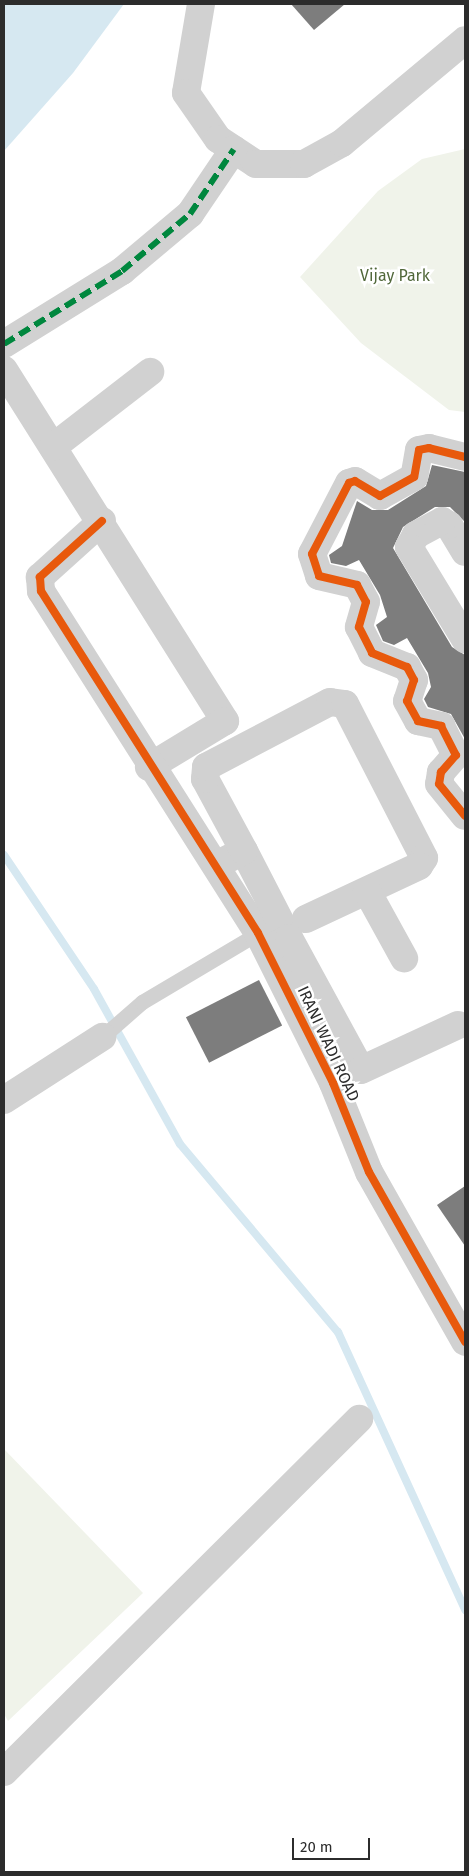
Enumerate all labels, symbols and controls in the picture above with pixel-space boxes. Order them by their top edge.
park label: Vijay Park [360,266,430,286]
street label: IRANI WADI ROAD [293,983,363,1105]
scale bar [294,1828,372,1860]
text: 20 m [300,1838,333,1856]

